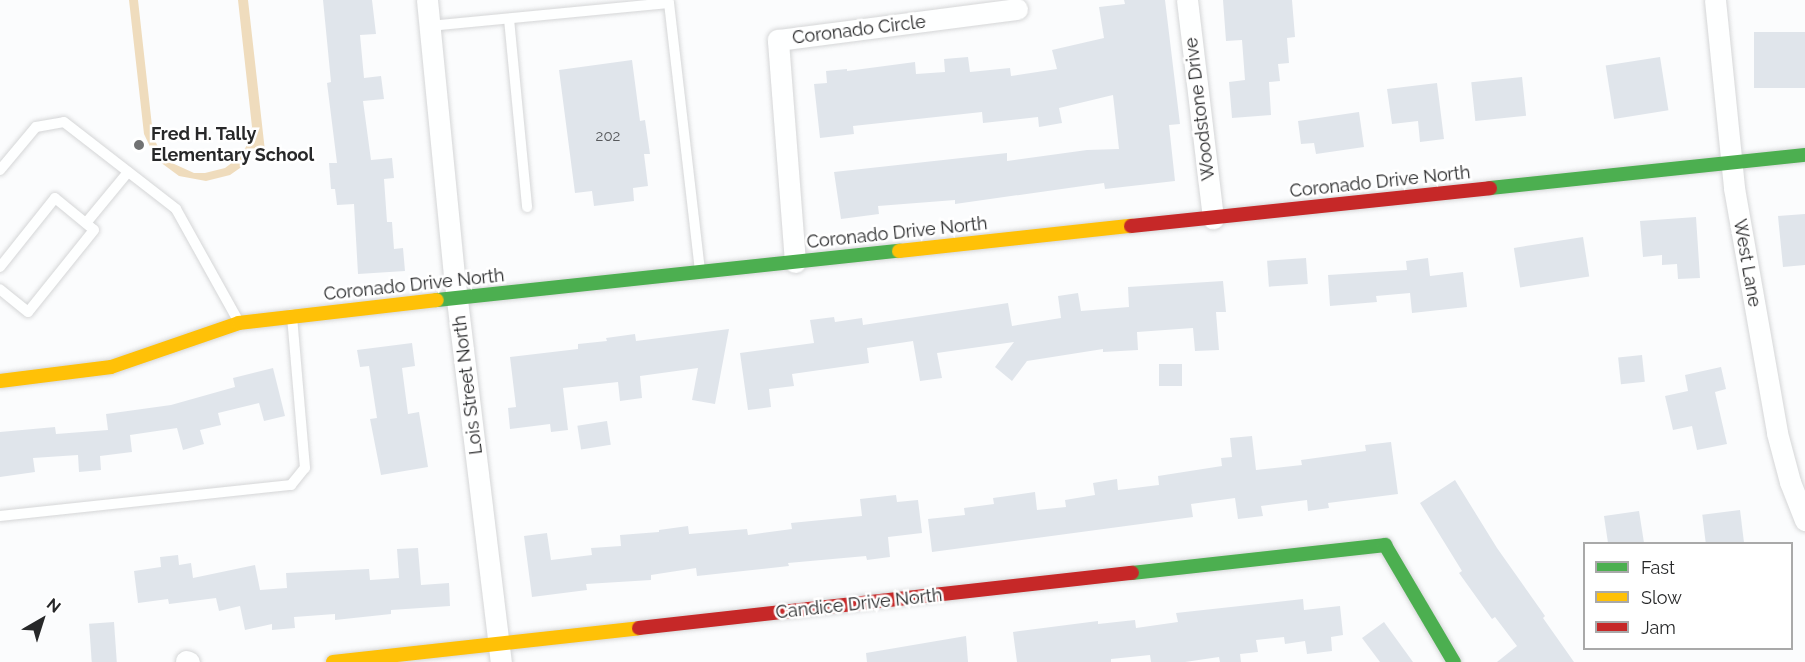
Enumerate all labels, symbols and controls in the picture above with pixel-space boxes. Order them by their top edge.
street label: Coronado Circle [791,11,927,49]
street label: Woodstone Drive [1180,36,1220,182]
place label: Fred H. Tally Elementary School [151,124,315,166]
house number: 202 [596,128,620,146]
marker: Fred H. Tally Elementary School [132,138,146,152]
street label: Coronado Drive North [1289,162,1471,202]
street label: Coronado Drive North [806,213,988,253]
street label: West Lane [1729,217,1765,309]
street label: Coronado Drive North [323,265,505,305]
street label: Lois Street North [449,314,487,456]
legend [1583,542,1793,650]
text: Fast [1641,557,1675,578]
street label: Candice Drive North [775,585,943,623]
text: Slow [1641,587,1682,608]
north arrow [12,590,72,650]
text: N [43,594,64,617]
text: Jam [1641,617,1676,638]

